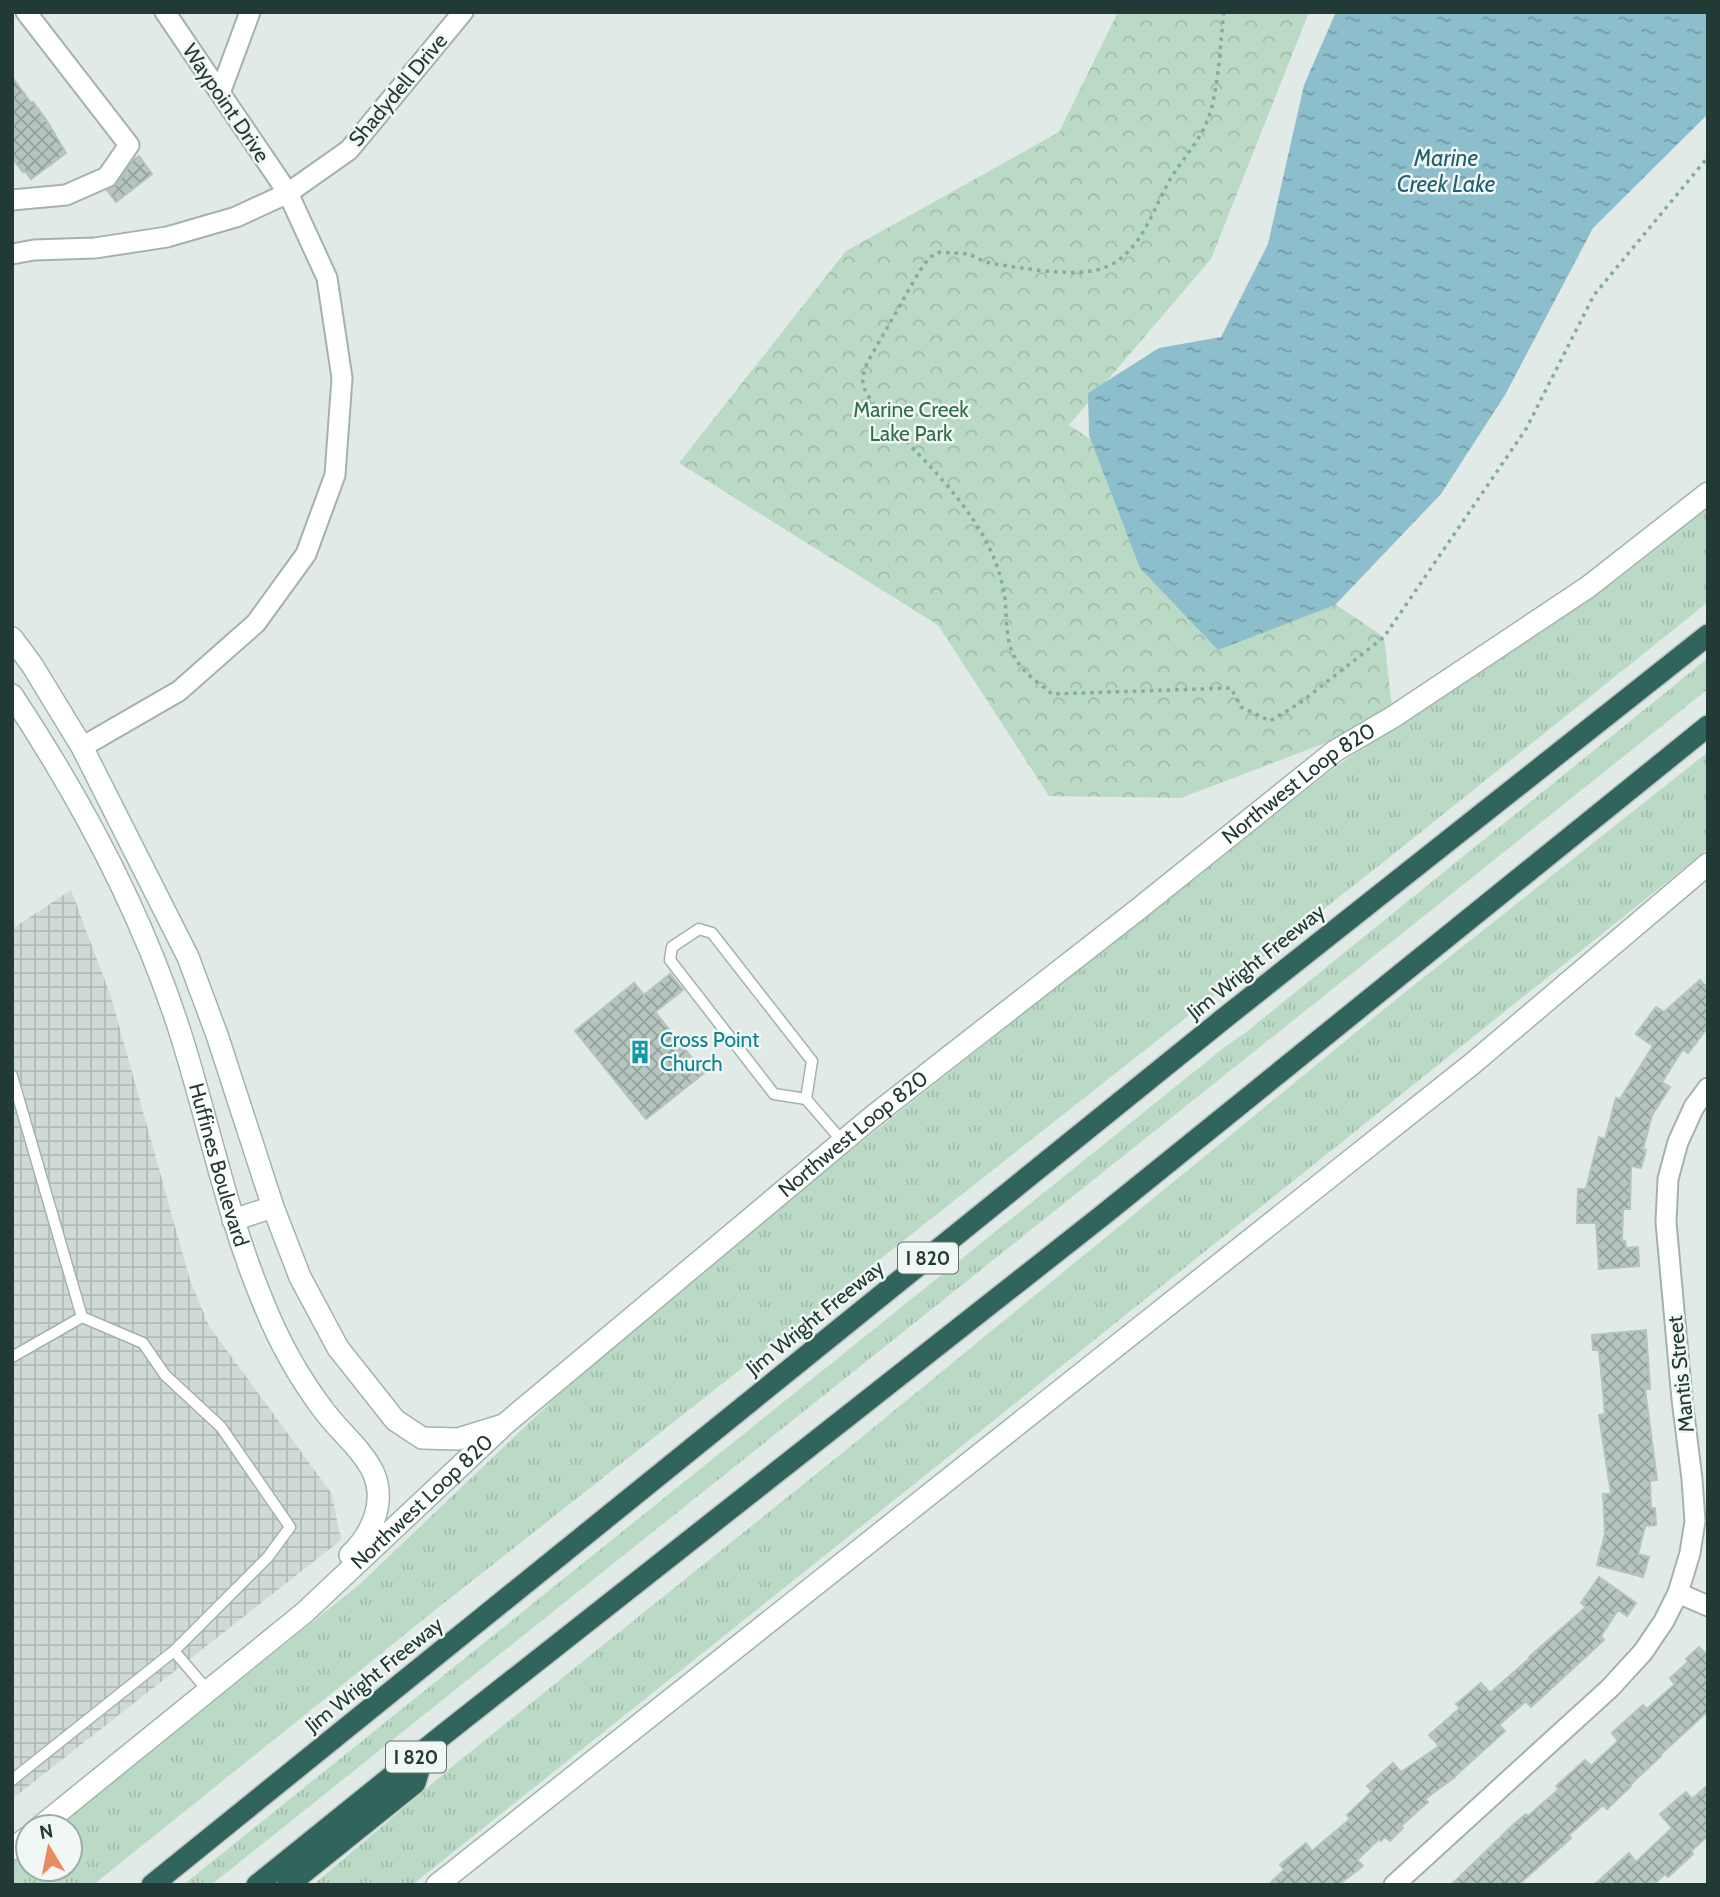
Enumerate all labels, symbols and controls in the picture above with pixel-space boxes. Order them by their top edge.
street label: Shadydell Drive [343,28,452,151]
street label: Waypoint Drive [178,39,275,167]
water label: Marine Creek Lake [1397,144,1495,198]
park label: Marine Creek Lake Park [853,397,969,446]
street label: Northwest Loop 820 [1217,717,1379,849]
street label: Jim Wright Freeway [1181,898,1330,1025]
place label: Cross Point Church [660,1027,759,1076]
building icon: Cross Point Church [626,1038,654,1066]
street label: Northwest Loop 820 [773,1065,933,1202]
street label: Huffines Boulevard [184,1080,254,1250]
road number: I 820 [898,1242,958,1274]
street label: Jim Wright Freeway [740,1254,889,1381]
street label: Mantis Street [1662,1314,1699,1434]
street label: Northwest Loop 820 [346,1429,498,1574]
street label: Jim Wright Freeway [299,1611,448,1738]
road number: I 820 [386,1742,446,1772]
north arrow [14,1813,84,1883]
text: N [38,1819,55,1844]

